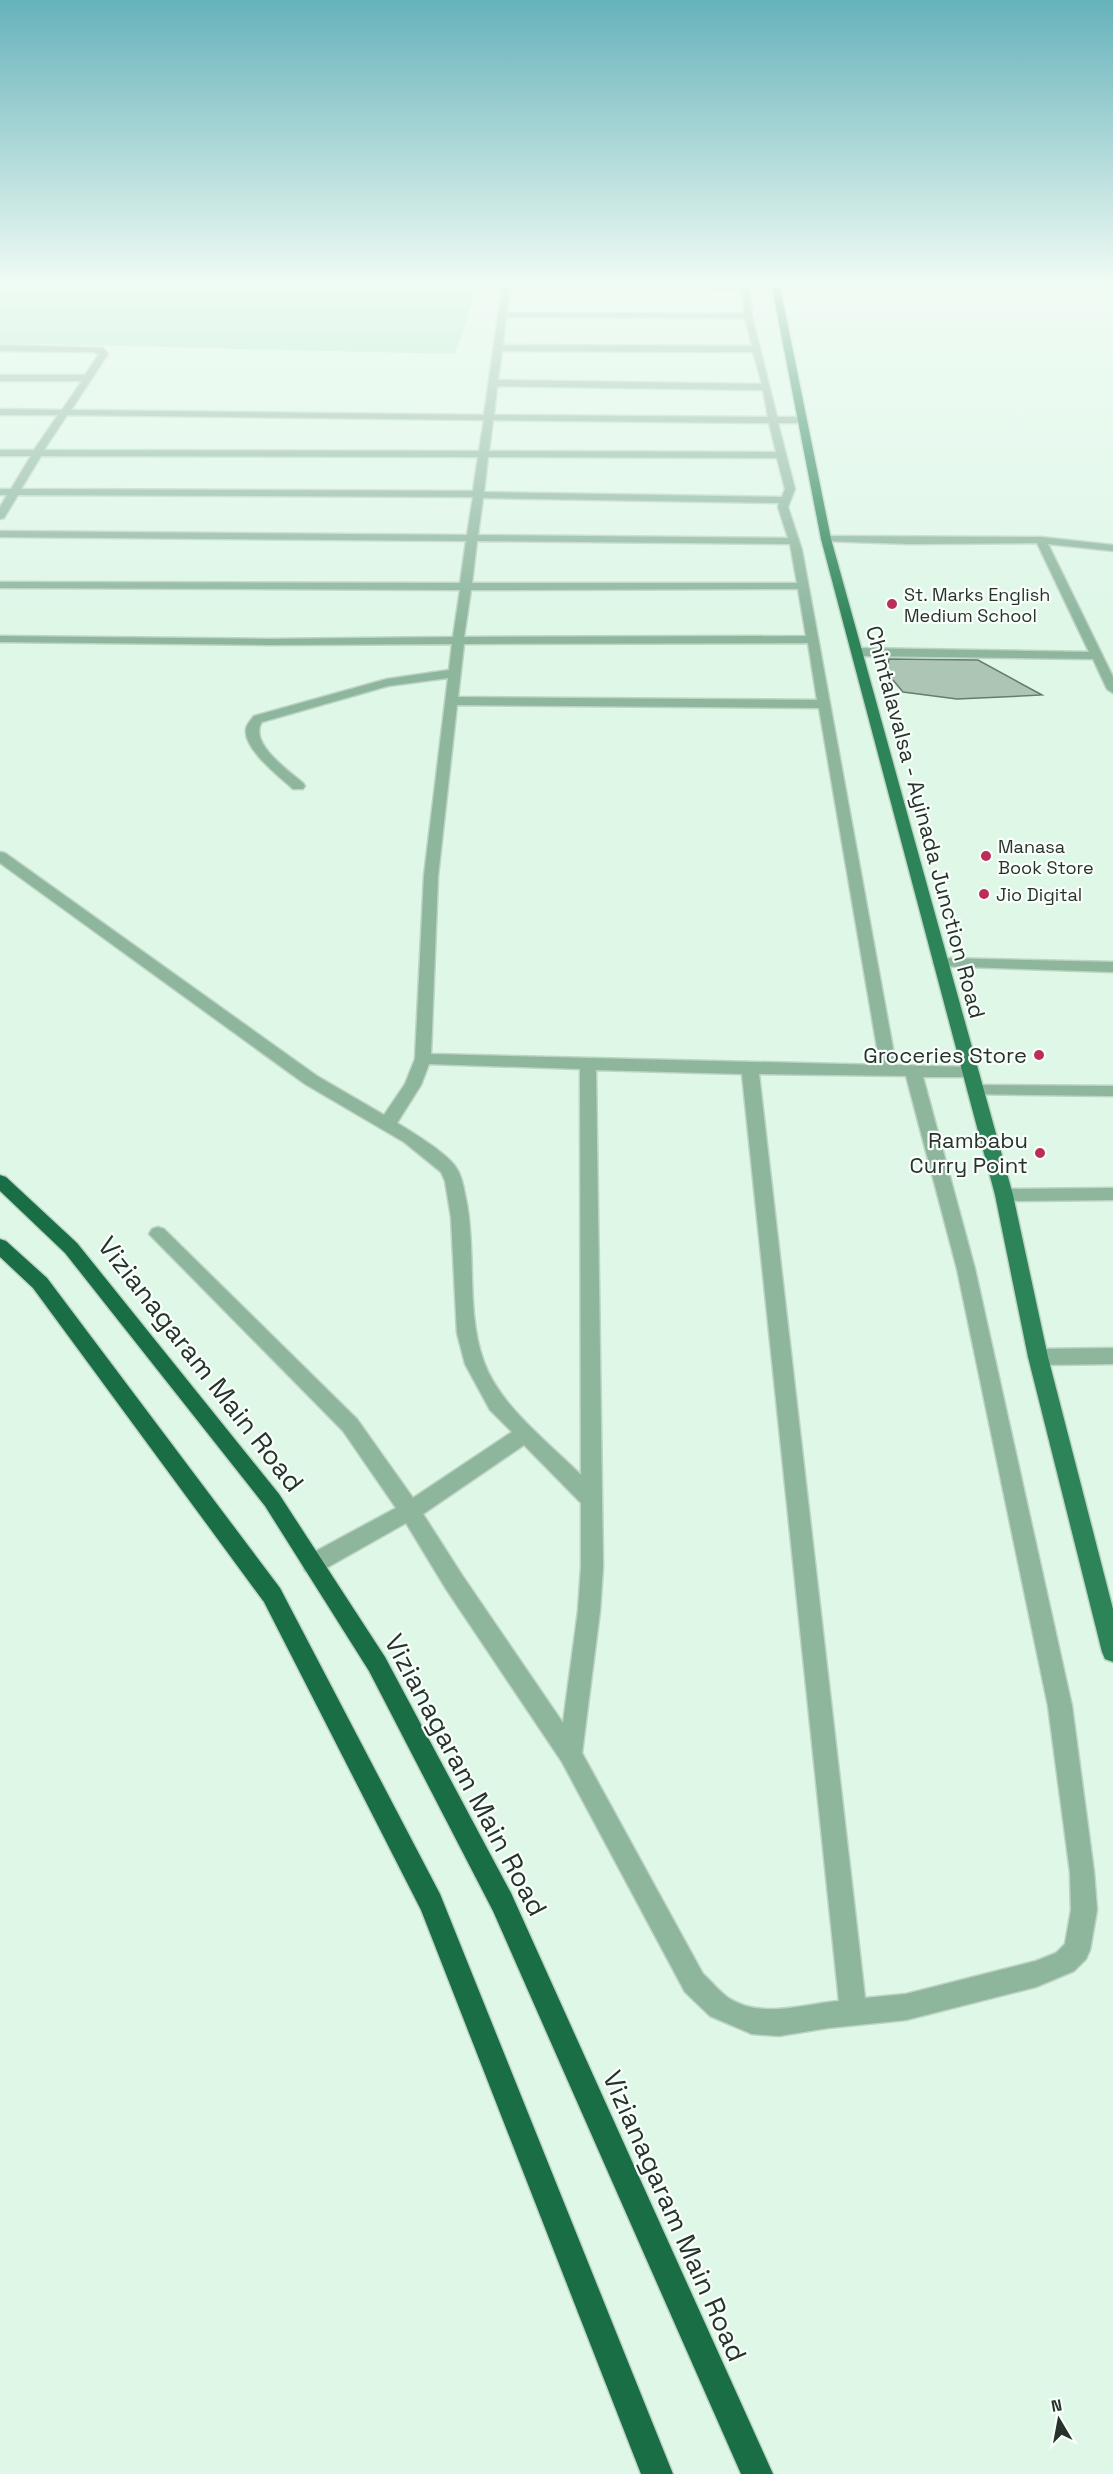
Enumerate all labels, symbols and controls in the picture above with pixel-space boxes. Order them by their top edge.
place label: St. Marks English Medium School [904,583,1050,627]
marker: St. Marks English Medium School [885,597,899,611]
street label: Chintalavalsa - Ayinada Junction Road [860,623,992,1021]
place label: Manasa Book Store [998,835,1094,879]
marker: Manasa Book Store [979,849,993,863]
place label: Jio Digital [996,883,1082,906]
marker: Jio Digital [977,887,991,901]
place label: Groceries Store [863,1041,1027,1069]
marker: Groceries Store [1032,1048,1046,1062]
place label: Rambabu Curry Point [910,1126,1028,1179]
marker: Rambabu Curry Point [1033,1146,1047,1160]
street label: Vizianagaram Main Road [90,1229,312,1499]
street label: Vizianagaram Main Road [377,1628,555,1922]
street label: Vizianagaram Main Road [595,2065,755,2367]
north arrow [1029,2390,1089,2450]
text: N [1049,2394,1064,2417]

